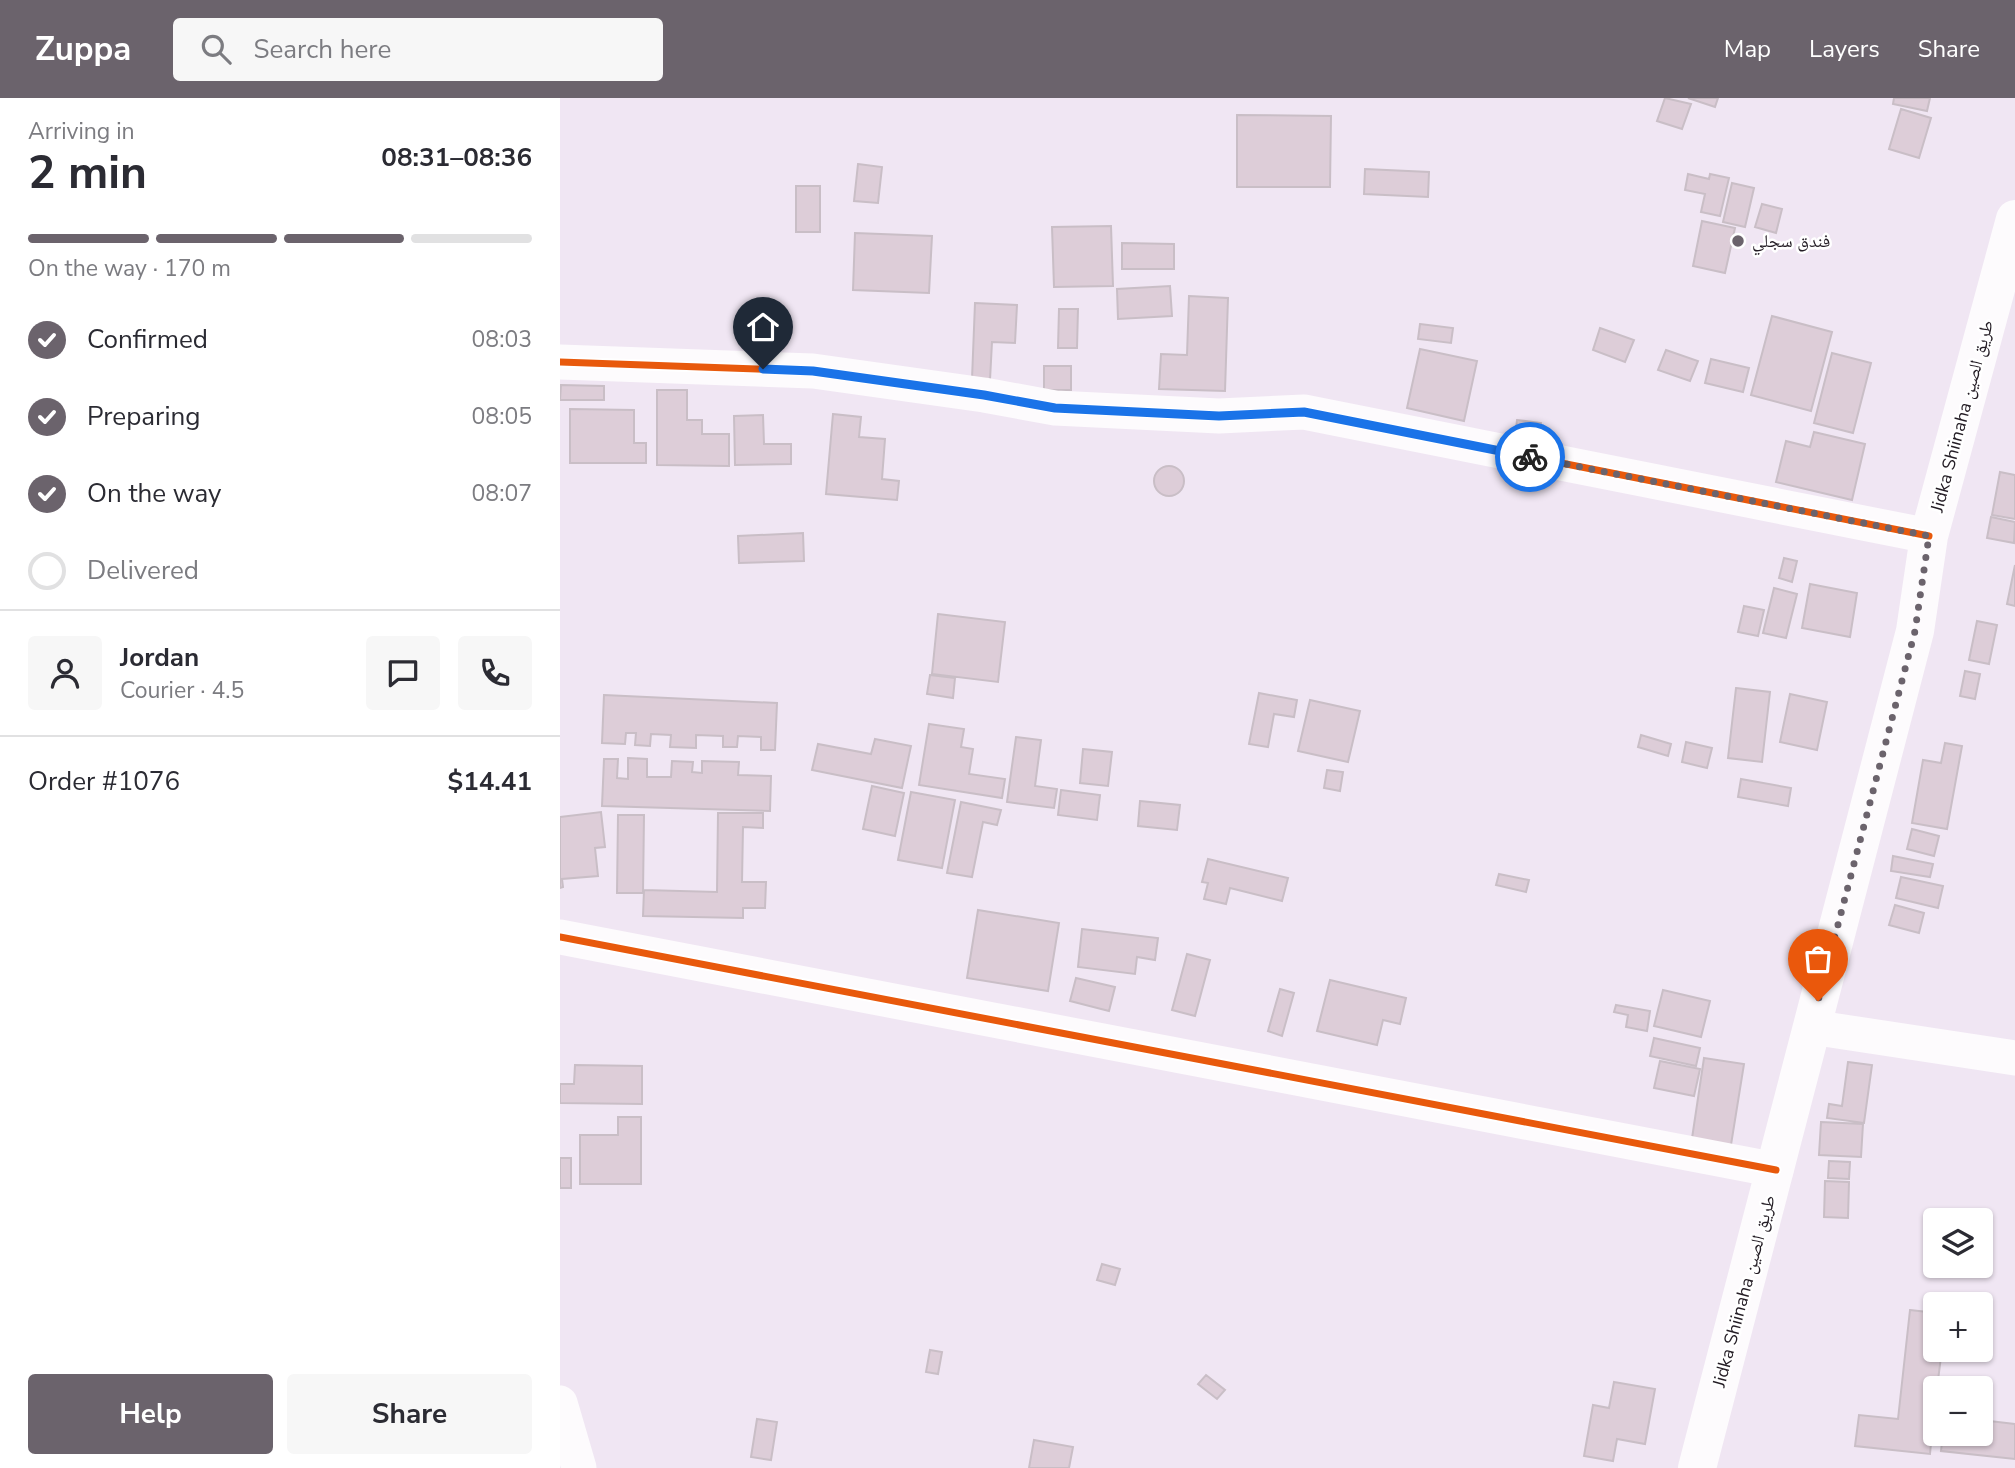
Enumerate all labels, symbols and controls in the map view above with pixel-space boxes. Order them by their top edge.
search box [173,18,663,81]
text: Zuppa [35,27,131,72]
icon: search [197,30,235,68]
text: Search here [253,32,391,67]
text: Map [1724,33,1771,65]
text: Layers [1809,33,1880,65]
text: Share [1918,33,1980,65]
text: Arriving in [28,116,135,147]
text: 08:31–08:36 [381,140,532,175]
text: 2 min [28,141,147,204]
place label: فندق سجلي [1752,229,1830,256]
marker: فندق سجلي [1730,233,1746,249]
text: On the way · 170 m [28,253,231,284]
pin [733,297,793,369]
icon: home [744,308,782,346]
street label: Jidka Shiinaha طريق الصين [1925,317,1999,516]
icon: check [28,321,66,359]
text: Confirmed [87,322,208,357]
text: 08:03 [472,324,532,355]
icon: check [28,398,66,436]
text: Preparing [87,399,200,434]
text: 08:05 [472,401,532,432]
courier [1495,422,1565,492]
icon: bike [1511,438,1549,476]
icon: check [28,475,66,513]
text: On the way [87,476,221,511]
text: 08:07 [472,478,532,509]
text: Delivered [87,553,199,588]
button: person [28,636,102,710]
button: chat [366,636,440,710]
button: phone [458,636,532,710]
text: Jordan [120,640,199,675]
text: Courier · 4.5 [120,675,244,706]
text: Order #1076 [28,764,180,799]
text: $14.41 [448,764,532,799]
pin [1788,929,1848,1001]
icon: bag [1799,940,1837,978]
street label: Jidka Shiinaha طريق الصين [1707,1192,1781,1391]
map controls [1923,1208,1993,1446]
button: layers [1923,1208,1993,1278]
button: + [1923,1292,1993,1362]
button: Help [28,1374,273,1454]
button: Share [287,1374,532,1454]
button: − [1923,1376,1993,1446]

